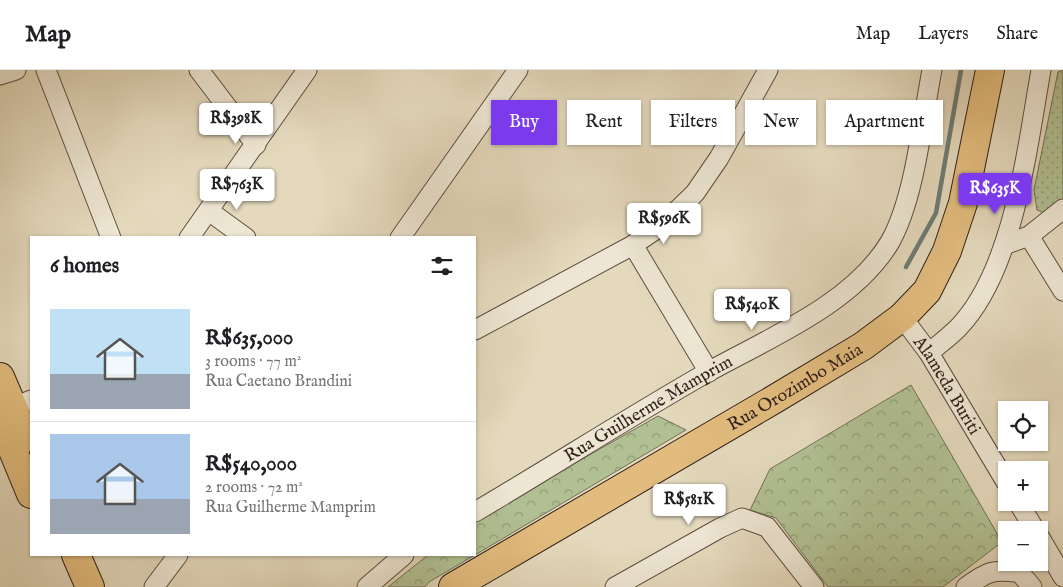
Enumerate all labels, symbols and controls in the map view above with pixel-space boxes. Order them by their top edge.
text: Map [25,19,71,50]
text: Map [856,23,890,46]
text: Layers [918,23,969,46]
text: Share [997,23,1038,46]
chip: Buy [491,100,557,145]
chip: Rent [567,100,641,145]
chip: Filters [651,100,735,145]
chip: New [745,100,816,145]
chip: Apartment [826,100,943,145]
pin: R$398K [195,102,277,145]
text: R$398K [210,109,262,129]
pin: R$763K [196,168,278,211]
pin: R$635K [954,172,1036,215]
text: R$763K [211,175,263,195]
text: R$635K [969,179,1021,199]
pin: R$596K [623,202,705,245]
text: R$596K [638,209,690,229]
icon: filters [428,252,456,280]
text: 6 homes [50,253,119,280]
pin: R$540K [711,288,793,331]
text: R$540K [725,295,779,315]
text: R$635,000 [205,325,293,352]
icon: home [90,329,150,389]
street label: Alameda Buriti [907,331,985,440]
street label: Rua Orozimbo Maia [724,339,867,437]
street label: Rua Guilherme Mamprim [560,351,737,468]
text: 3 rooms · 77 m² [205,352,301,372]
text: Rua Caetano Brandini [205,372,352,392]
map controls [998,401,1048,571]
button: locate [998,401,1048,451]
text: R$540,000 [205,451,297,478]
icon: home [90,454,150,514]
button: + [998,461,1048,511]
text: 2 rooms · 72 m² [205,478,303,498]
pin: R$581K [648,484,730,526]
text: R$581K [664,490,714,510]
text: Rua Guilherme Mamprim [205,498,376,518]
button: − [998,521,1048,571]

